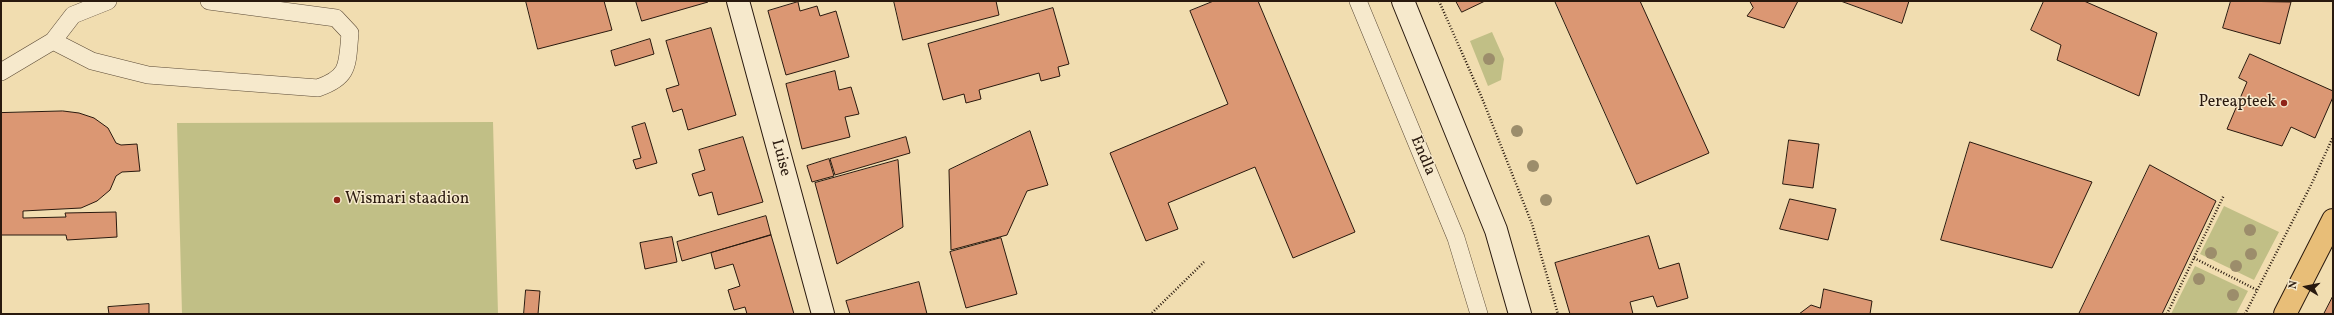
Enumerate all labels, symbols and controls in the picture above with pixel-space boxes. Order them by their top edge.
place label: Pereapteek [2199,93,2276,113]
marker: Pereapteek [2279,98,2289,108]
street label: Endla [1405,133,1439,179]
street label: Luise [766,138,794,178]
place label: Wismari staadion [345,190,469,210]
marker: Wismari staadion [332,195,342,205]
north arrow [2286,267,2326,307]
text: N [2286,280,2302,290]

